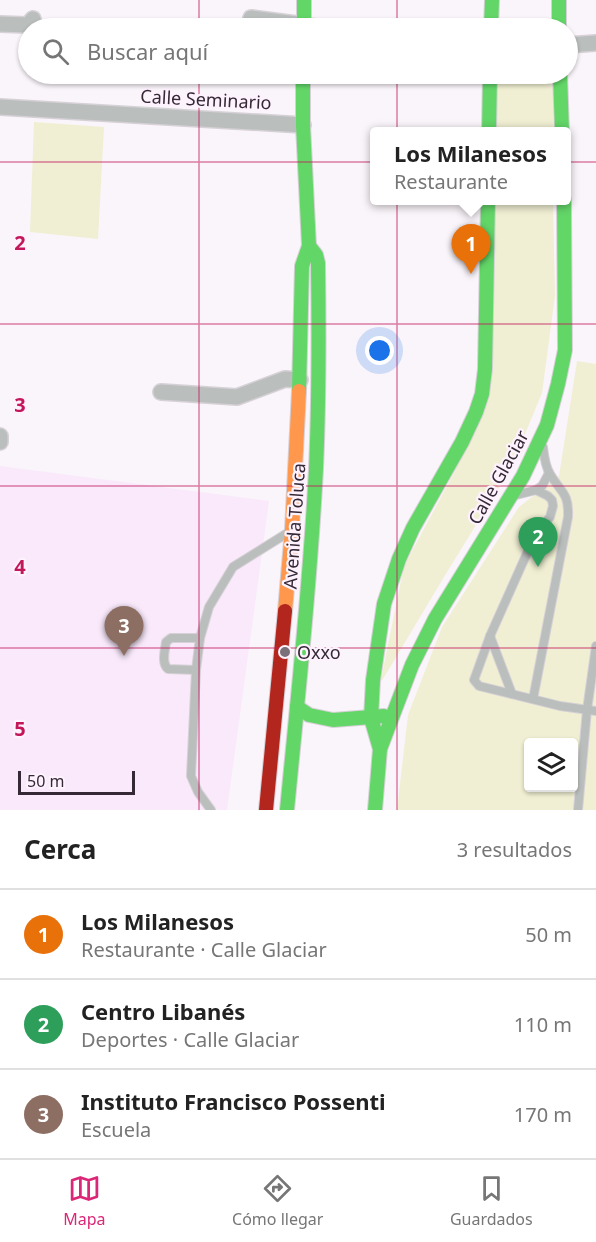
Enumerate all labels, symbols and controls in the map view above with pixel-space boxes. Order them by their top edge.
search box [18,18,578,84]
icon: search [39,35,72,68]
text: Buscar aquí [87,36,208,66]
street label: Calle Seminario [140,84,272,114]
popup [370,127,571,205]
text: Los Milanesos [394,138,547,168]
text: Restaurante [394,168,508,195]
pin: 1 [452,224,490,274]
text: 2 [14,229,26,256]
your location [365,336,394,365]
text: 3 [14,391,26,418]
street label: Calle Glaciar [462,425,534,528]
street label: Avenida Toluca [278,462,310,590]
pin: 2 [518,518,558,567]
text: 4 [14,553,26,580]
pin: 3 [104,606,144,656]
place label: Oxxo [297,640,341,664]
marker: Oxxo [278,645,292,659]
text: 5 [14,715,26,742]
map controls [524,738,578,792]
button: layers [524,738,578,792]
scale bar [18,768,135,796]
text: 50 m [27,770,64,792]
text: Cerca [24,831,96,867]
text: 3 resultados [457,836,572,863]
text: Los Milanesos [81,906,234,936]
text: 1 [38,921,49,948]
text: 50 m [525,921,572,948]
text: Restaurante · Calle Glaciar [81,936,327,963]
text: Centro Libanés [81,996,245,1026]
text: 2 [38,1011,49,1038]
text: 110 m [514,1011,572,1038]
text: Deportes · Calle Glaciar [81,1026,299,1053]
text: Instituto Francisco Possenti [81,1086,386,1116]
text: 3 [38,1101,49,1128]
text: 170 m [514,1101,572,1128]
text: Escuela [81,1116,151,1143]
tab: Mapa [63,1172,106,1230]
tab: Cómo llegar [232,1172,323,1230]
tab: Guardados [450,1172,533,1230]

